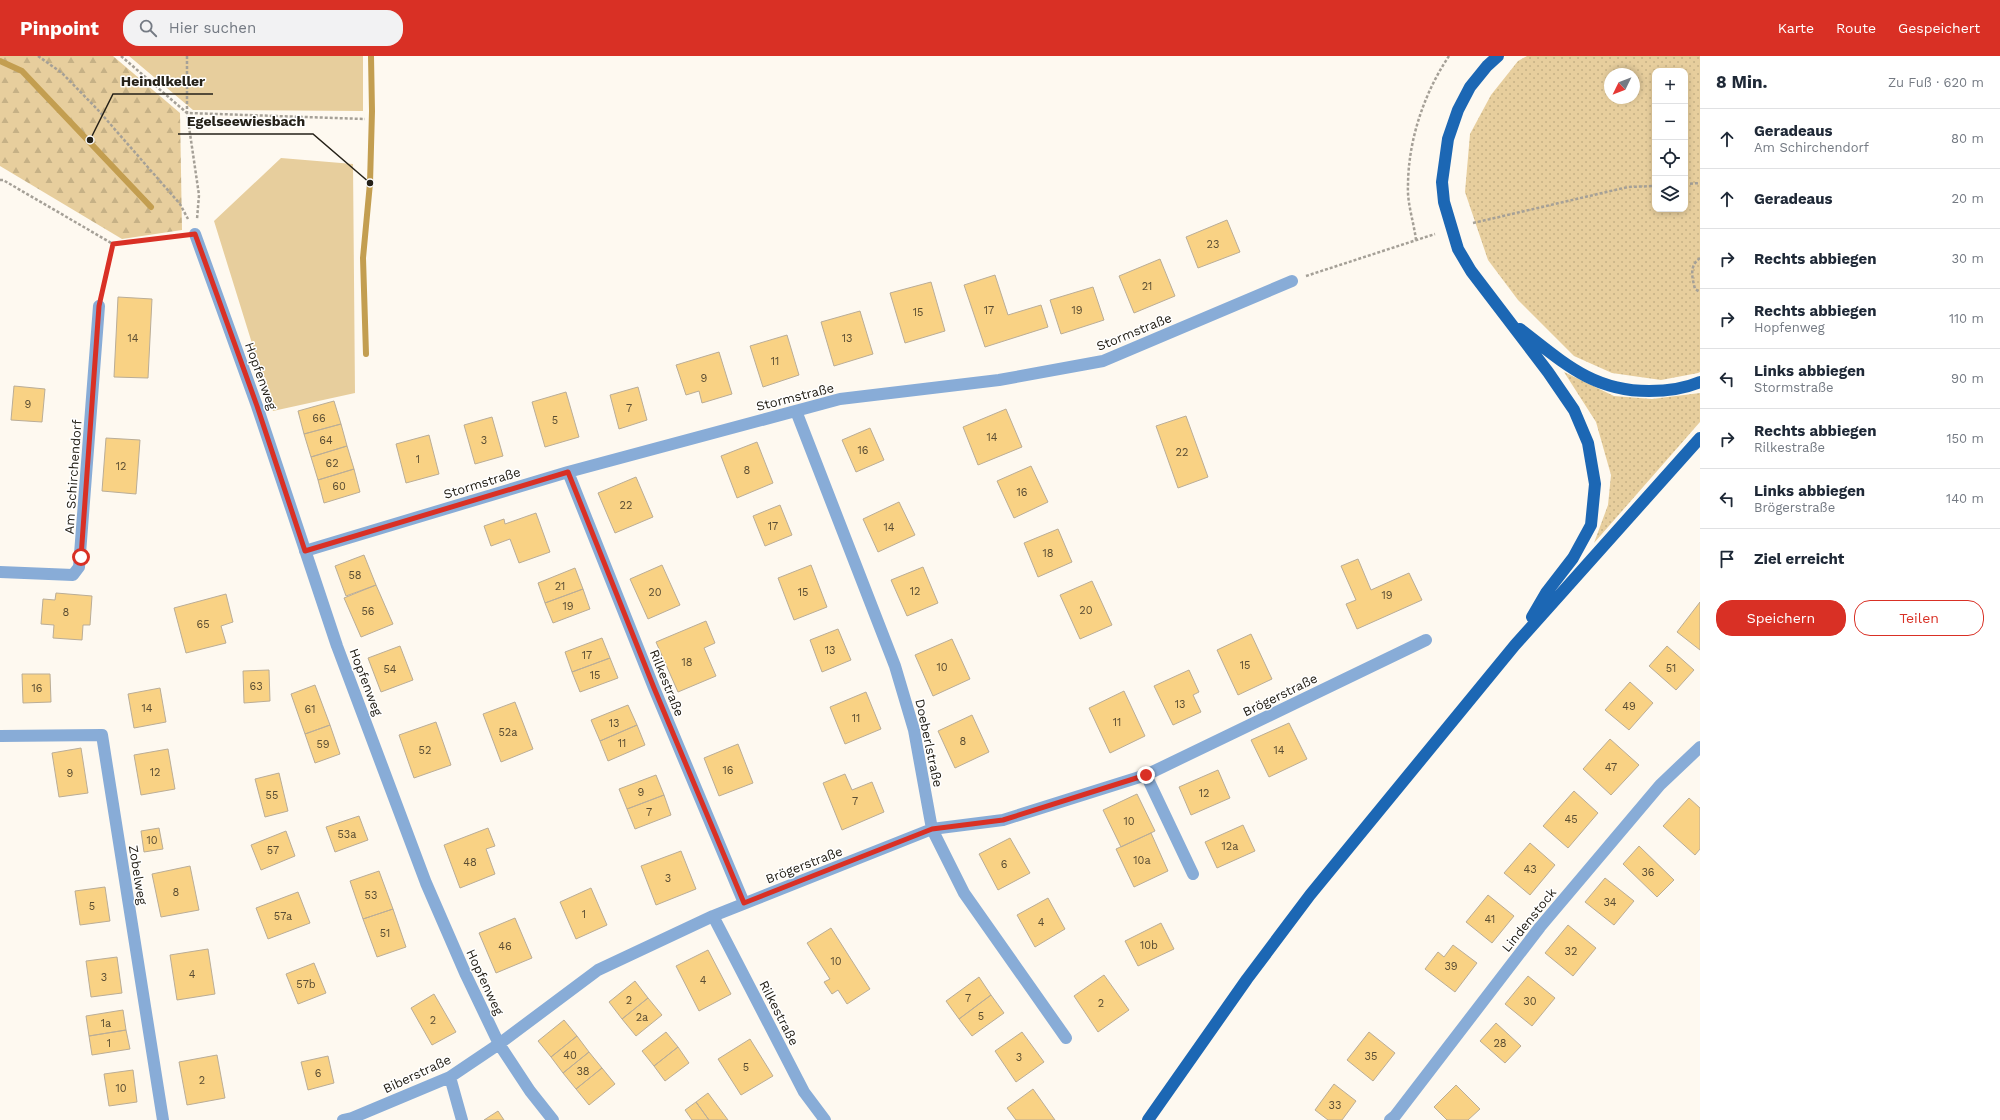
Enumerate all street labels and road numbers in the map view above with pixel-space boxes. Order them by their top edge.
street label: Stormstraße [1094,310,1174,354]
street label: Hopfenweg [242,340,280,412]
street label: Stormstraße [755,380,835,414]
street label: Am Schirchendorf [62,419,84,535]
street label: Stormstraße [442,464,522,502]
street label: Hopfenweg [346,646,386,718]
street label: Rilkestraße [647,647,687,719]
street label: Brögerstraße [1240,670,1320,720]
street label: Doeberlstraße [912,697,946,789]
street label: Brögerstraße [763,843,845,887]
street label: Zobelweg [126,844,150,906]
street label: Lindenstock [1499,885,1560,955]
street label: Hopfenweg [463,947,507,1017]
street label: Rilkestraße [756,978,802,1048]
street label: Biberstraße [381,1052,453,1096]

